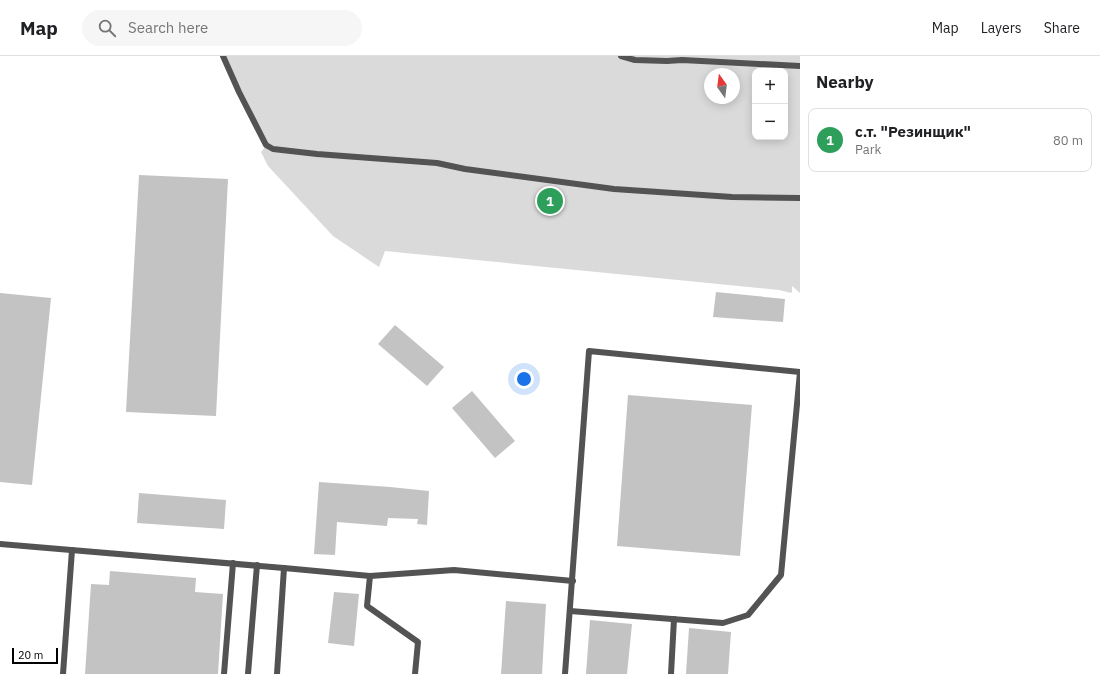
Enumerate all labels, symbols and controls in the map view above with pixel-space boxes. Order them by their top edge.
search box [82,10,362,46]
text: Map [20,16,58,40]
icon: search [96,17,118,39]
text: Search here [128,18,208,37]
text: Map [932,19,959,37]
text: Layers [981,19,1022,37]
text: Share [1044,19,1080,37]
north arrow [704,68,740,104]
map controls [752,68,788,140]
button: + [752,68,788,104]
text: Nearby [816,71,874,93]
button: − [752,104,788,140]
text: с.т. "Резинщик" [855,122,971,141]
text: 1 [826,132,834,149]
text: 80 m [1053,132,1083,149]
text: Park [855,141,881,158]
pin: 1 [537,186,563,216]
your location [514,369,534,389]
scale bar [12,646,58,665]
text: 20 m [18,648,43,662]

